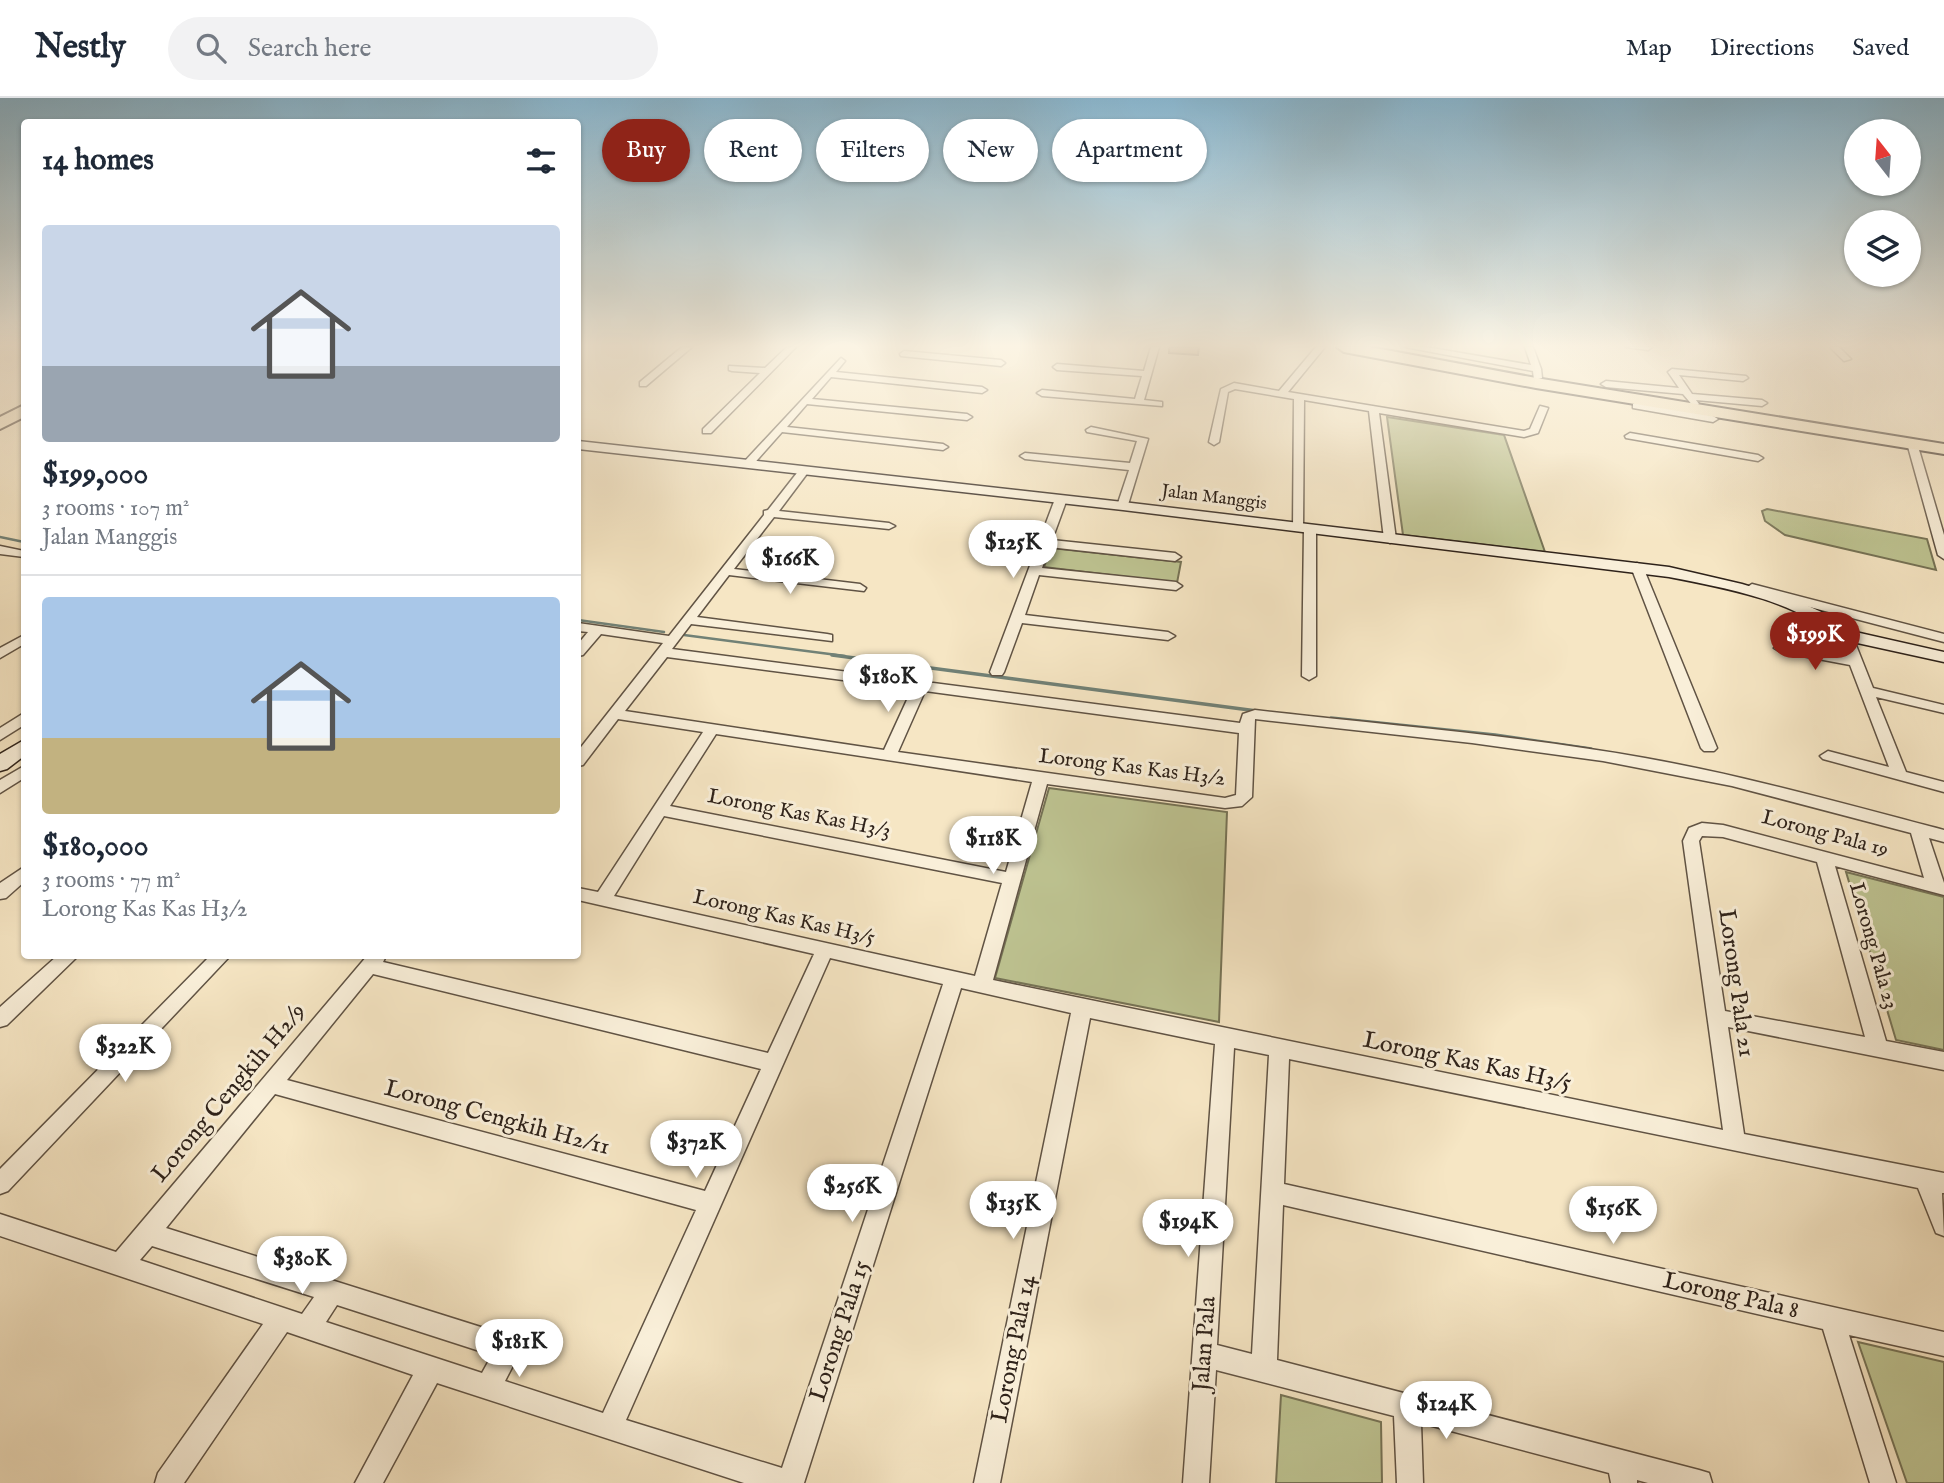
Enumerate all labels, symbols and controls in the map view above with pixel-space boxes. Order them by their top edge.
search box [168,17,658,80]
text: Nestly [35,27,126,69]
icon: search [192,29,230,67]
text: Search here [248,32,372,65]
text: Map [1626,33,1672,64]
text: Directions [1710,33,1814,64]
text: Saved [1852,33,1909,64]
chip: Buy [602,119,690,182]
chip: Rent [704,119,802,182]
chip: Filters [816,119,929,182]
chip: New [943,119,1038,182]
chip: Apartment [1052,119,1207,182]
north arrow [1844,119,1922,196]
map controls [1844,119,1921,287]
text: 14 homes [42,142,154,180]
icon: filters [522,142,560,180]
button: layers [1844,210,1921,287]
icon: home [238,271,364,397]
text: $199,000 [42,456,148,494]
street label: Jalan Manggis [1158,480,1268,516]
text: 3 rooms · 107 m² [42,494,190,523]
pin: $125K [964,520,1062,580]
text: Jalan Manggis [42,523,177,552]
text: $125K [985,528,1042,557]
pin: $166K [741,536,839,596]
text: $166K [761,544,819,573]
pin: $199K [1766,612,1864,672]
text: $199K [1786,620,1844,649]
icon: home [238,643,364,769]
pin: $180K [839,654,937,714]
text: $180K [859,662,917,691]
street label: Lorong Kas Kas H3/2 [1037,743,1227,793]
street label: Lorong Kas Kas H3/3 [705,783,893,845]
street label: Lorong Pala 19 [1759,804,1891,864]
pin: $118K [944,816,1042,876]
text: $118K [965,824,1021,853]
text: $180,000 [42,828,148,866]
text: 3 rooms · 77 m² [42,866,181,895]
street label: Lorong Pala 23 [1842,879,1904,1013]
street label: Lorong Kas Kas H3/5 [691,884,878,952]
text: Lorong Kas Kas H3/2 [42,895,248,924]
street label: Lorong Pala 21 [1710,907,1762,1059]
street label: Lorong Cengkih H2/9 [145,997,313,1189]
pin: $322K [76,1024,174,1084]
street label: Lorong Kas Kas H3/5 [1360,1025,1574,1099]
text: $322K [95,1032,155,1061]
street label: Lorong Cengkih H2/11 [381,1073,613,1163]
pin: $372K [647,1121,745,1180]
text: $372K [666,1128,726,1157]
pin: $256K [803,1164,901,1224]
text: $256K [823,1172,881,1201]
pin: $135K [964,1182,1062,1241]
pin: $156K [1564,1186,1662,1246]
text: $135K [986,1189,1040,1218]
text: $156K [1585,1194,1641,1223]
pin: $194K [1139,1200,1237,1259]
text: $194K [1158,1207,1218,1236]
pin: $380K [253,1236,351,1296]
text: $380K [273,1244,331,1273]
street label: Lorong Pala 15 [803,1256,878,1406]
street label: Lorong Pala 8 [1660,1265,1802,1327]
street label: Lorong Pala 14 [984,1272,1044,1426]
street label: Jalan Pala [1186,1295,1224,1396]
pin: $181K [470,1320,568,1379]
text: $181K [491,1327,547,1356]
pin: $124K [1397,1382,1495,1441]
text: $124K [1416,1389,1476,1418]

